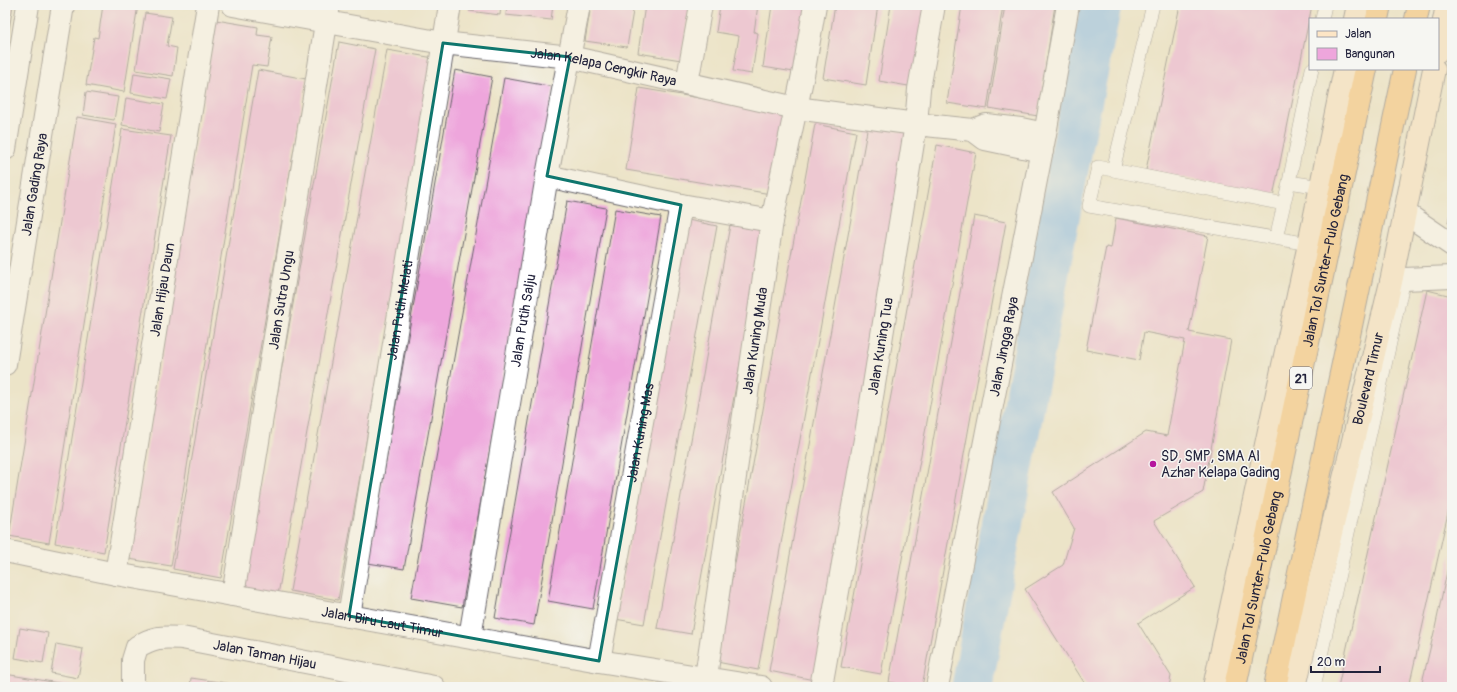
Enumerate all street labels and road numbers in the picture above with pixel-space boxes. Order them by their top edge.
street label: Jalan Kelapa Cengkir Raya [530,45,678,90]
street label: Jalan Gading Raya [18,132,51,237]
street label: Jalan Tol Sunter–Pulo Gebang [1299,173,1353,349]
street label: Jalan Hijau Daun [146,242,178,338]
street label: Jalan Sutra Ungu [265,249,298,351]
street label: Jalan Putih Melati [383,259,417,361]
street label: Jalan Putih Salju [507,273,540,368]
street label: Jalan Kuning Muda [739,286,771,395]
street label: Jalan Jingga Raya [986,295,1022,398]
street label: Jalan Kuning Tua [864,296,897,396]
street label: Boulevard Timur [1349,331,1388,427]
road number: 21 [1290,367,1312,389]
street label: Jalan Kuning Mas [623,381,658,484]
street label: Jalan Tol Sunter–Pulo Gebang [1232,489,1285,666]
street label: Jalan Biru Laut Timur [320,603,445,642]
street label: Jalan Taman Hijau [212,636,318,673]

